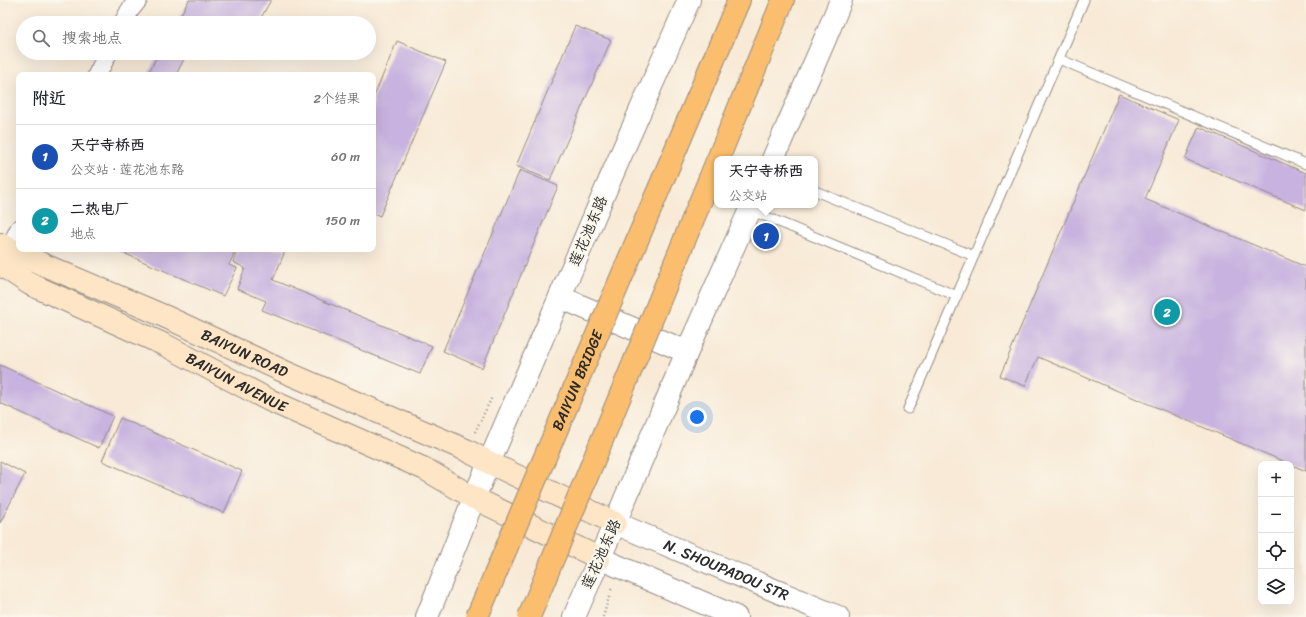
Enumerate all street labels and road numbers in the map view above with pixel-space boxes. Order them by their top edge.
street label: 莲花池东路 [561,191,615,271]
street label: BAIYUN ROAD [197,322,292,385]
street label: BAIYUN BRIDGE [545,324,611,435]
street label: BAIYUN AVENUE [181,345,293,420]
street label: 莲花池东路 [574,514,628,594]
street label: N. SHOUPADOU STR [660,532,793,608]

